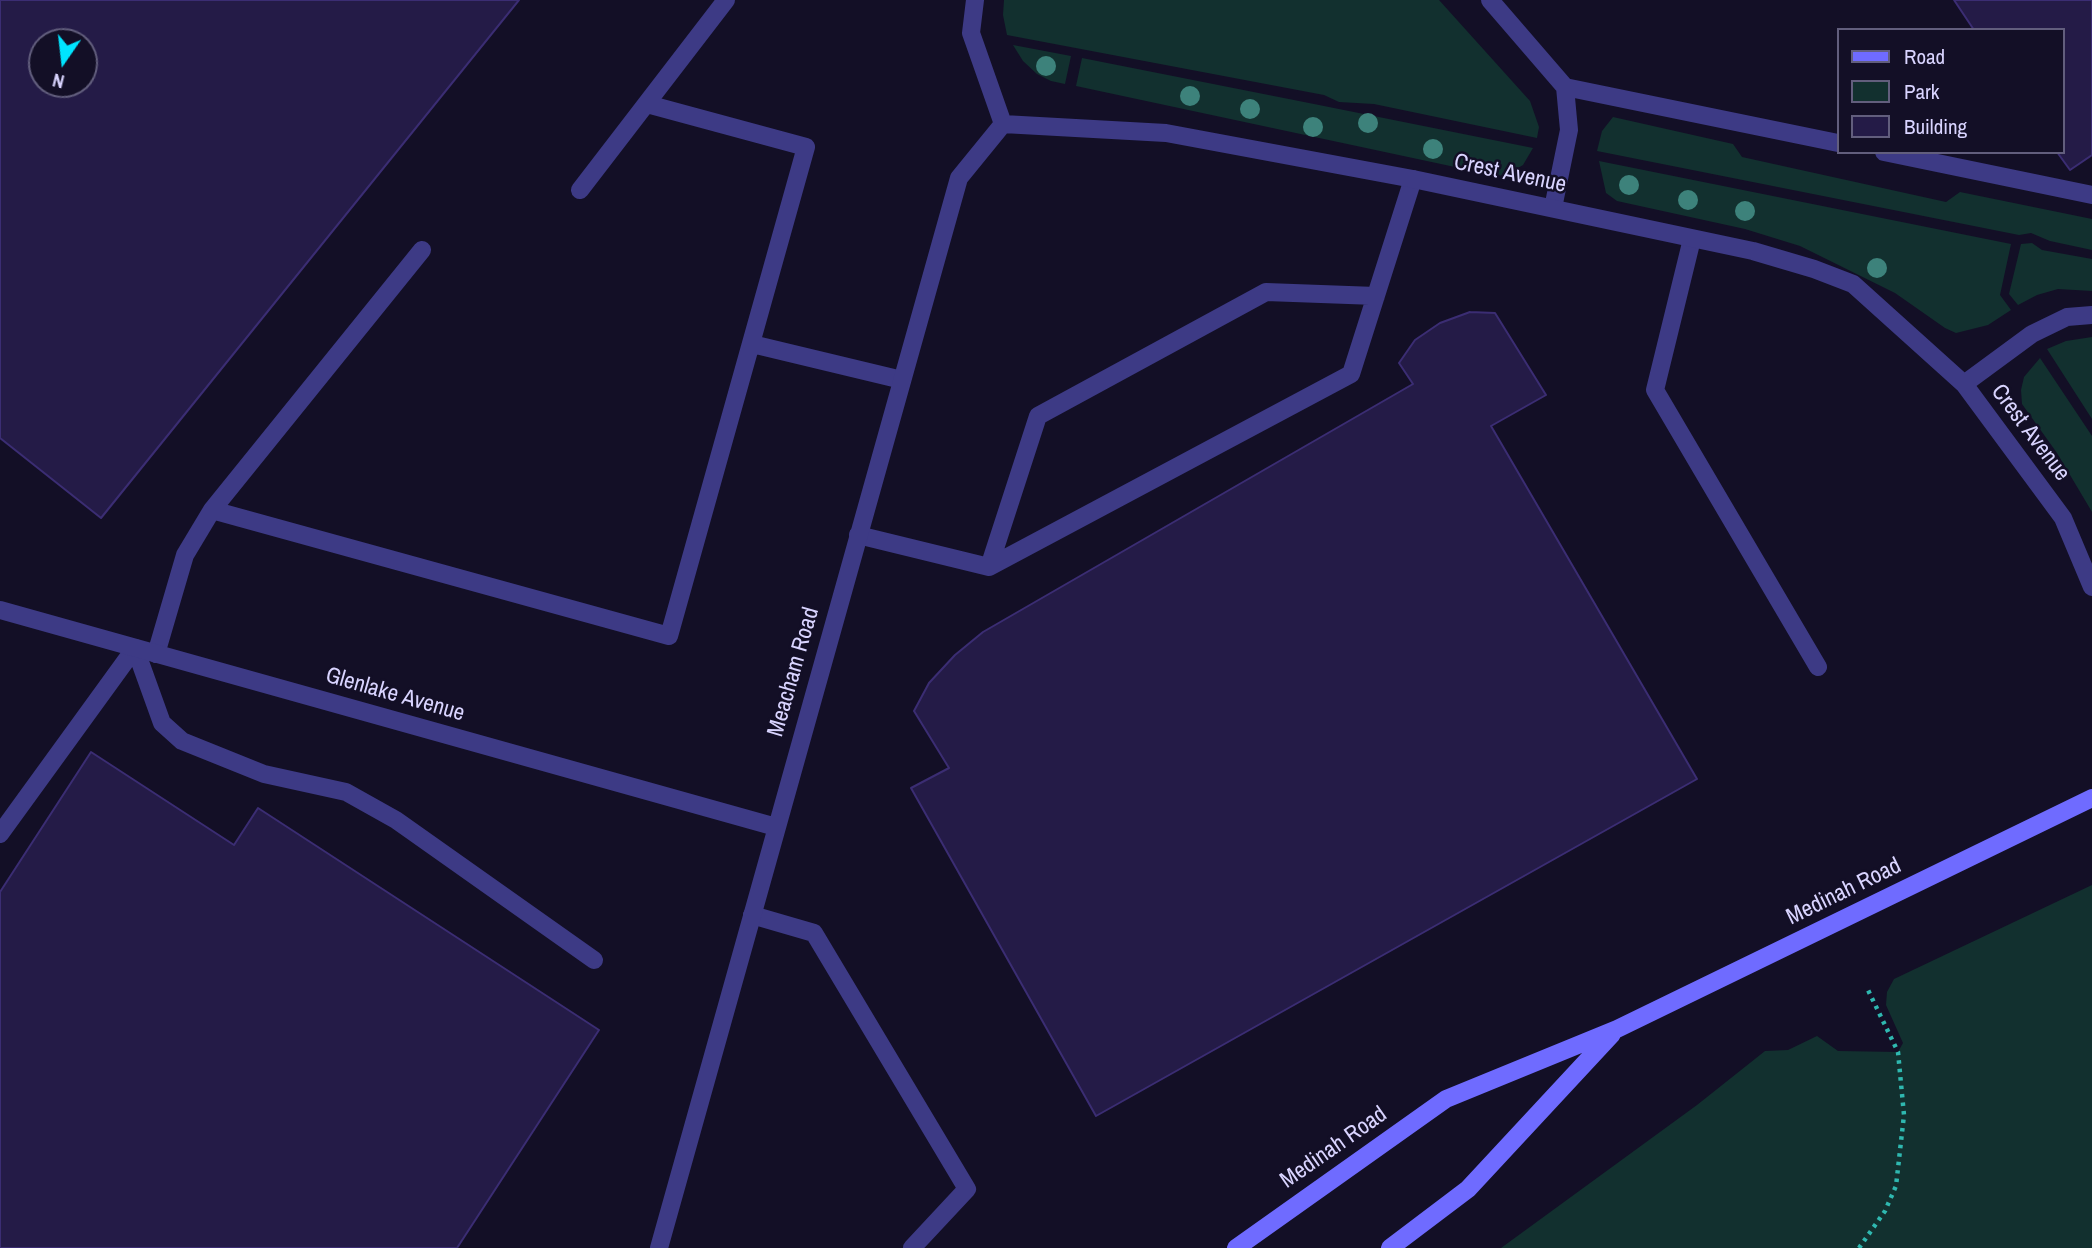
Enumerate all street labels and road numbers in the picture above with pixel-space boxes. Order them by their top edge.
street label: Crest Avenue [1451,149,1569,199]
street label: Crest Avenue [1985,379,2075,487]
street label: Meacham Road [762,604,826,740]
street label: Glenlake Avenue [322,662,468,728]
street label: Medinah Road [1782,852,1906,932]
street label: Medinah Road [1275,1101,1393,1195]

